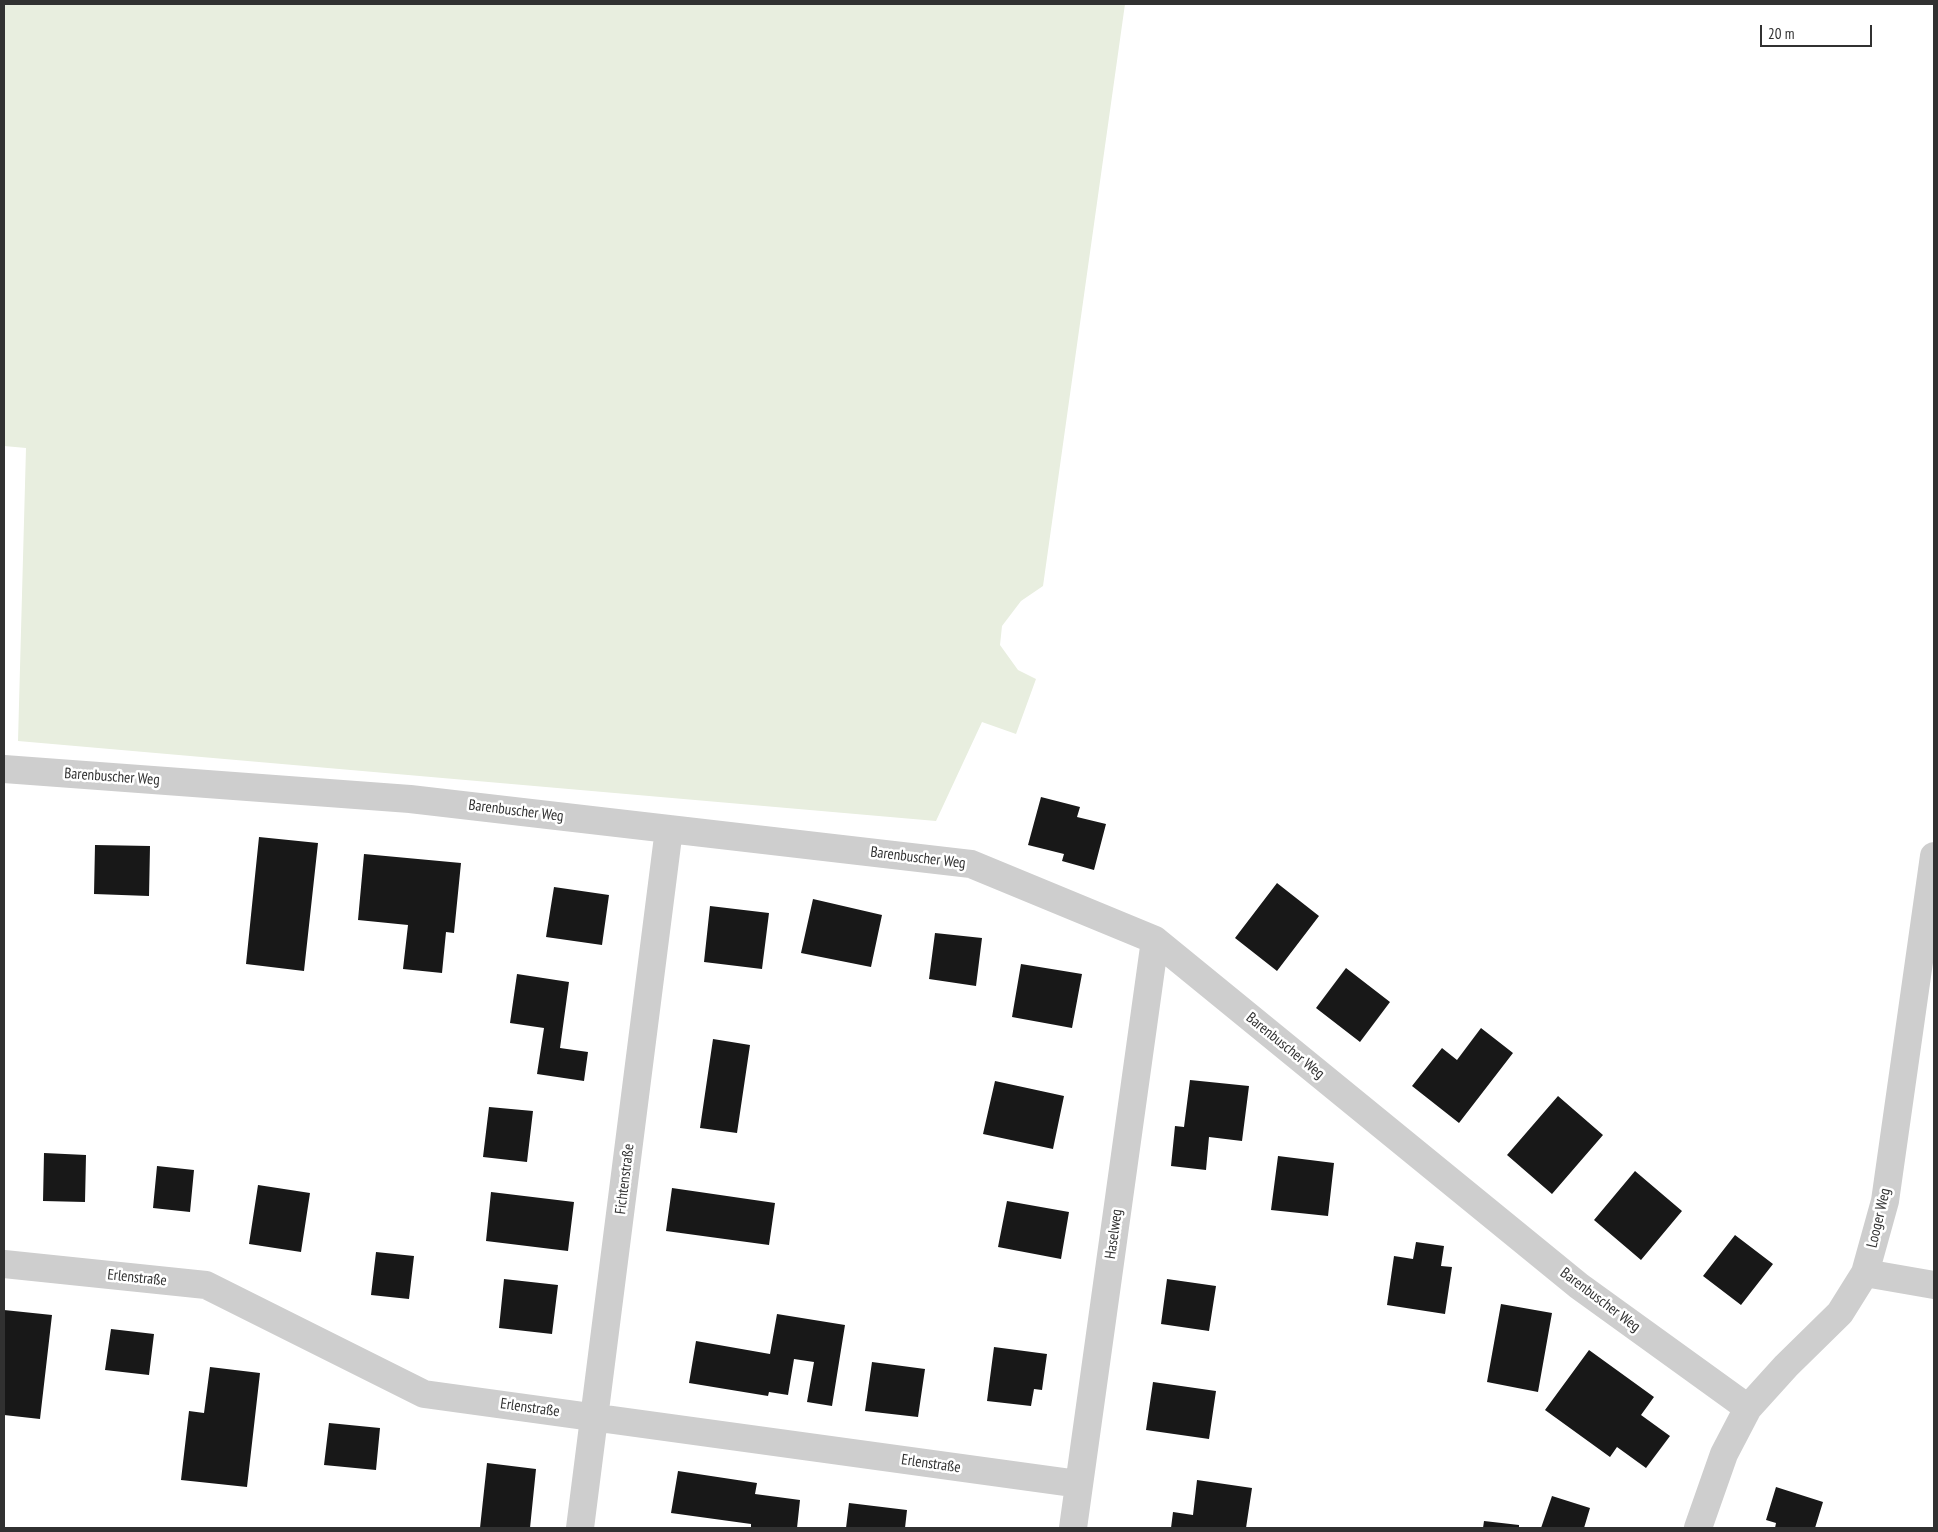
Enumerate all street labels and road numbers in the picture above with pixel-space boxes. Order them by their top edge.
street label: Barenbuscher Weg [64,765,160,789]
street label: Barenbuscher Weg [467,796,565,826]
street label: Barenbuscher Weg [869,843,967,873]
street label: Barenbuscher Weg [1242,1009,1328,1083]
street label: Fichtenstraße [612,1143,638,1215]
street label: Looger Weg [1863,1186,1895,1250]
street label: Haselweg [1102,1208,1126,1260]
street label: Barenbuscher Weg [1556,1264,1644,1336]
street label: Erlenstraße [106,1266,168,1290]
street label: Erlenstraße [499,1395,561,1421]
street label: Erlenstraße [900,1451,962,1477]

